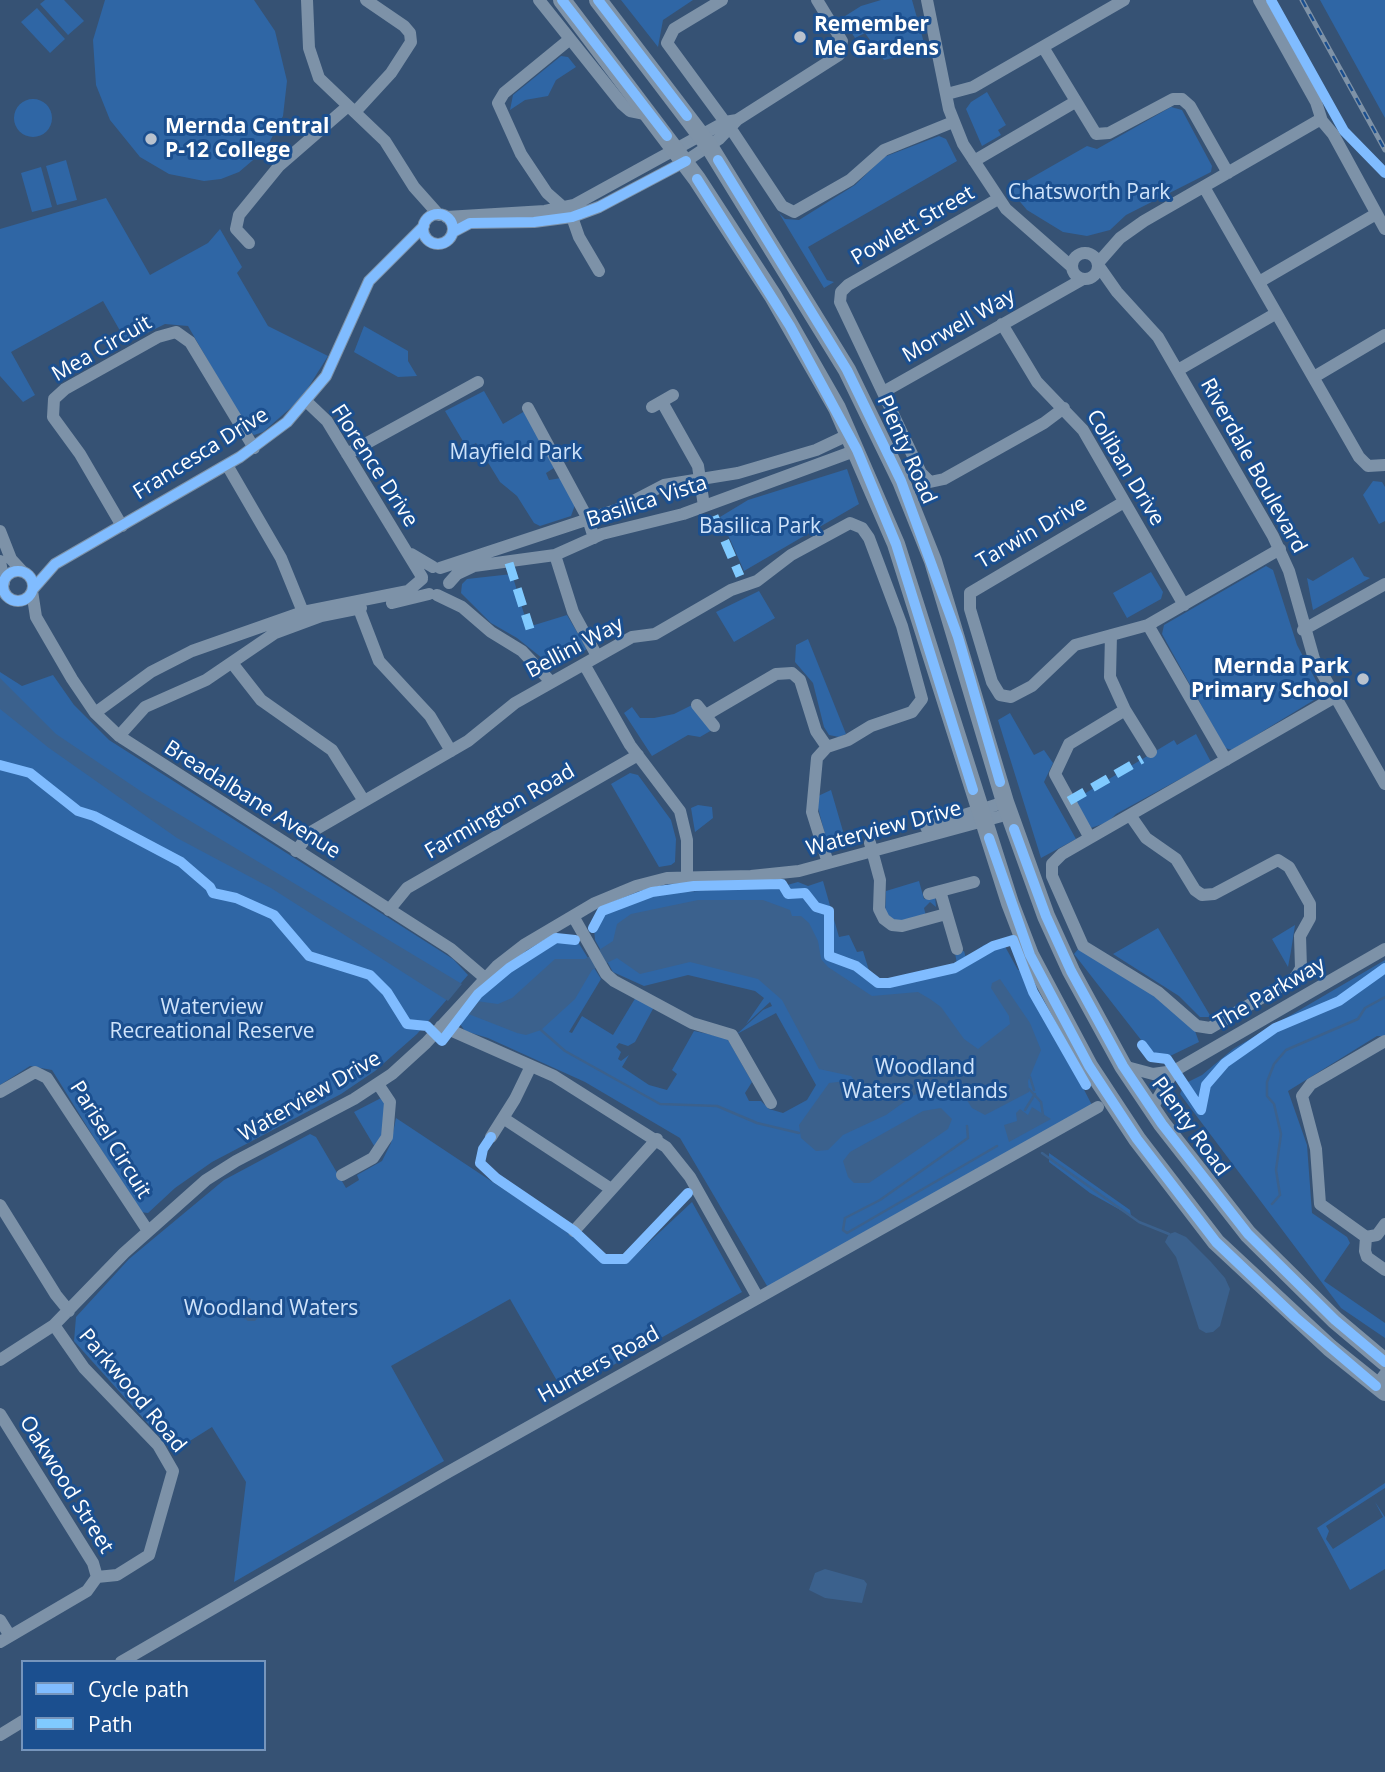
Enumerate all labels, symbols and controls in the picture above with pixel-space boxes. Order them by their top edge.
place label: Remember Me Gardens [814,12,939,62]
marker: Remember Me Gardens [792,29,808,45]
place label: Mernda Central P-12 College [165,114,329,164]
marker: Mernda Central P-12 College [143,131,159,147]
park label: Chatsworth Park [1008,180,1170,206]
street label: Powlett Street [847,181,979,271]
street label: Morwell Way [898,284,1020,368]
street label: Mea Circuit [48,310,156,388]
street label: Riverdale Boulevard [1194,374,1312,558]
street label: Plenty Road [871,392,941,508]
street label: Florence Drive [325,400,423,532]
street label: Francesca Drive [129,402,273,506]
street label: Coliban Drive [1081,405,1169,531]
park label: Mayfield Park [450,440,582,466]
street label: Basilica Vista [584,471,710,533]
street label: Tarwin Drive [972,491,1092,575]
park label: Basilica Park [699,514,821,540]
street label: Bellini Way [522,612,628,684]
place label: Mernda Park Primary School [1191,654,1349,704]
marker: Mernda Park Primary School [1355,671,1371,687]
street label: Breadalbane Avenue [159,735,345,865]
street label: Farmington Road [421,759,579,865]
street label: Waterview Drive [804,796,964,862]
street label: The Parkway [1210,952,1330,1036]
park label: Waterview Recreational Reserve [110,995,314,1045]
street label: Waterview Drive [235,1046,385,1148]
park label: Woodland Waters Wetlands [842,1055,1008,1105]
street label: Plenty Road [1146,1073,1234,1181]
street label: Parisel Circuit [64,1077,156,1203]
park label: Woodland Waters [184,1296,358,1322]
street label: Hunters Road [534,1321,664,1409]
street label: Parkwood Road [73,1324,191,1458]
street label: Oakwood Street [14,1412,118,1558]
legend [21,1660,266,1751]
text: Cycle path [88,1675,189,1703]
text: Path [88,1710,133,1738]

